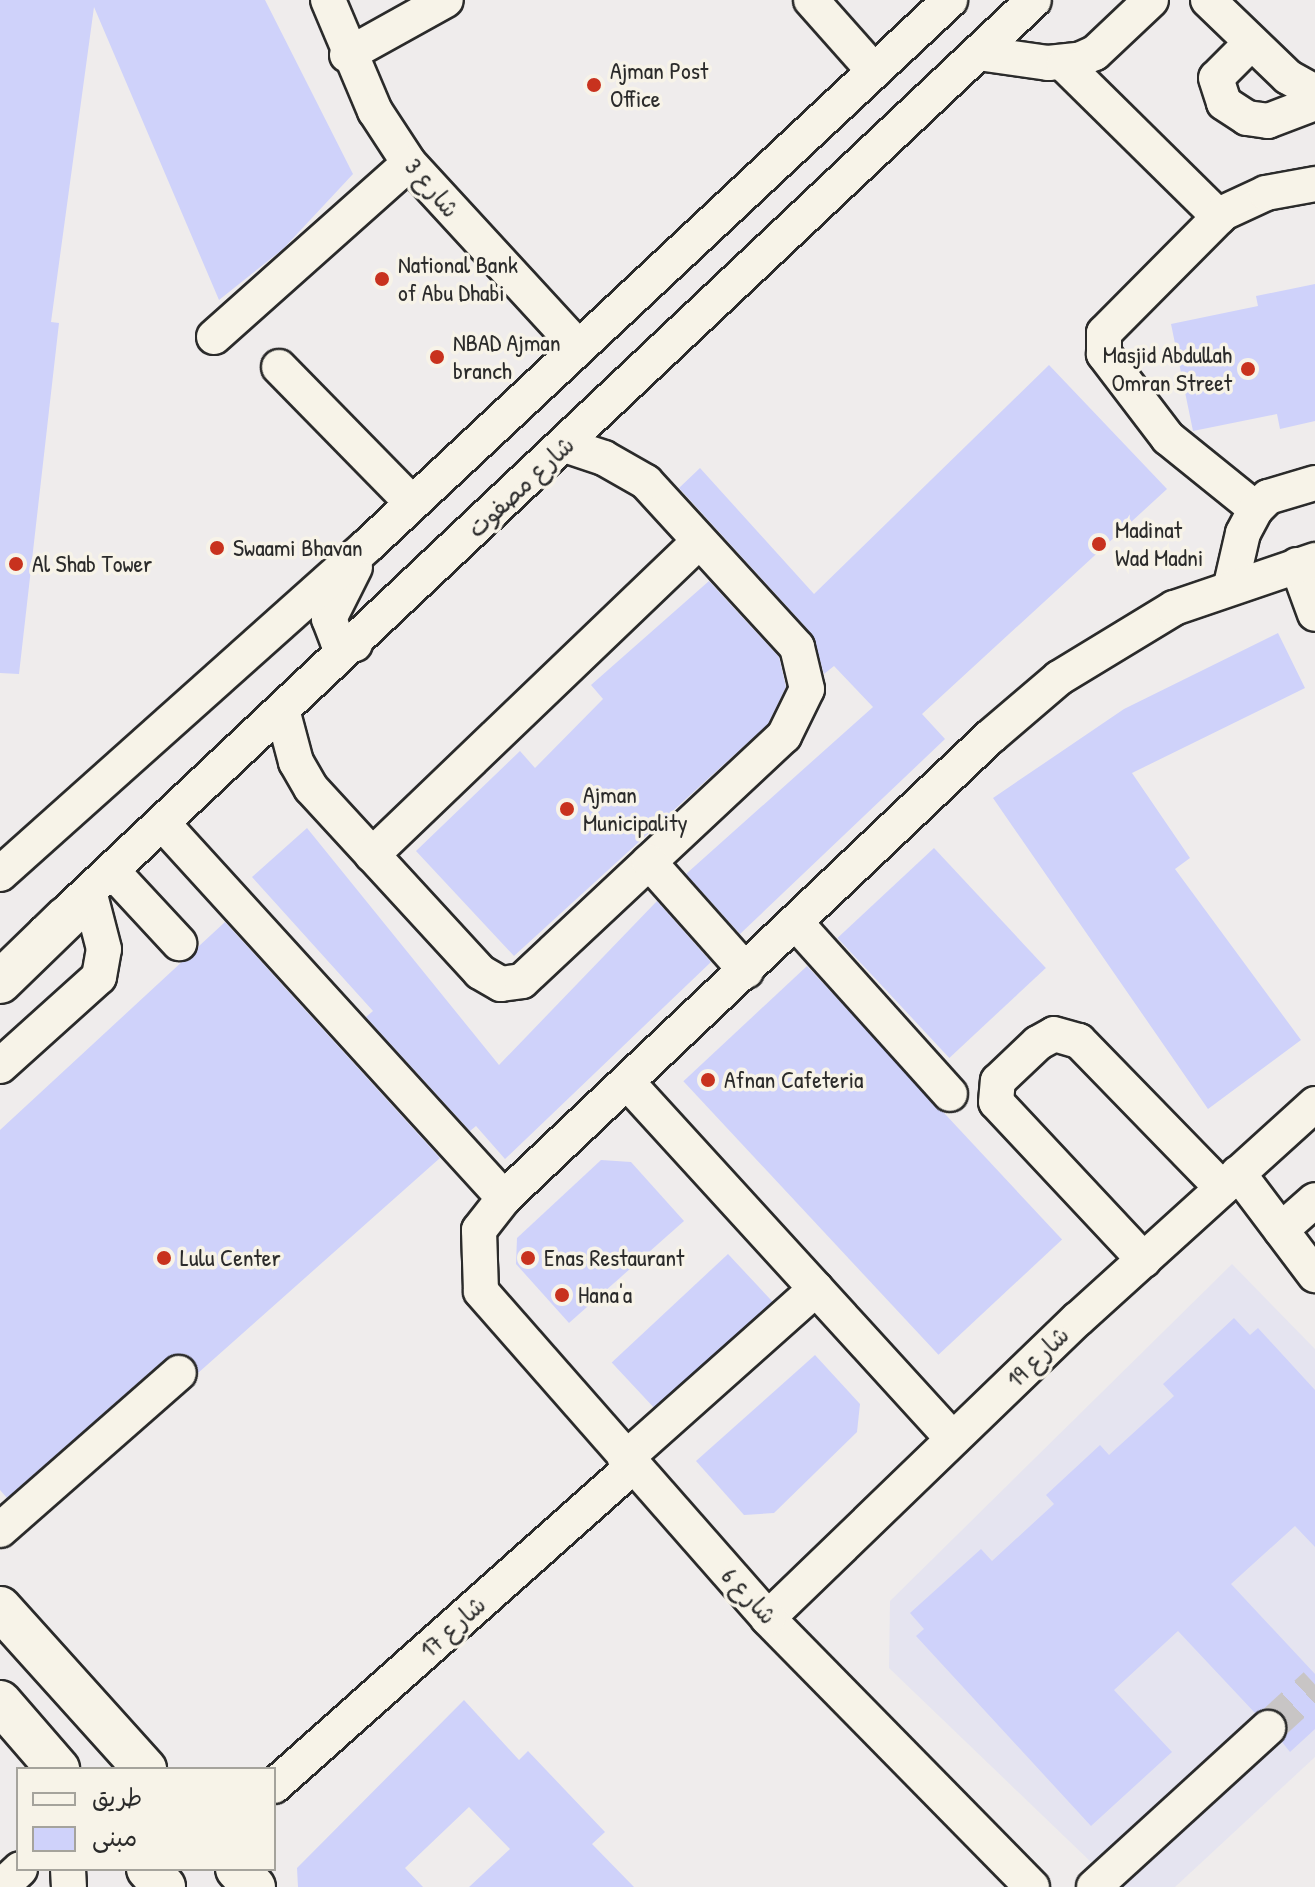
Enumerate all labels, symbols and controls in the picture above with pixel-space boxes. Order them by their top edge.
place label: Ajman Post Office [610,57,708,113]
marker: Ajman Post Office [585,76,603,94]
street label: شارع 3 [399,153,465,223]
place label: National Bank of Abu Dhabi [398,251,518,307]
marker: National Bank of Abu Dhabi [373,270,391,288]
place label: NBAD Ajman branch [453,329,560,385]
place label: Masjid Abdullah Omran Street [1103,341,1232,397]
marker: NBAD Ajman branch [428,348,446,366]
marker: Masjid Abdullah Omran Street [1239,360,1257,378]
street label: شارع مصفوت [462,430,580,544]
place label: Madinat Wad Madni [1115,516,1203,572]
place label: Swaami Bhavan [233,534,363,562]
marker: Madinat Wad Madni [1090,535,1108,553]
marker: Swaami Bhavan [208,539,226,557]
place label: Al Shab Tower [32,550,152,578]
marker: Al Shab Tower [7,555,25,573]
place label: Ajman Municipality [583,781,688,837]
marker: Ajman Municipality [558,800,576,818]
place label: Afnan Cafeteria [724,1066,864,1094]
marker: Afnan Cafeteria [699,1071,717,1089]
place label: Lulu Center [180,1244,281,1272]
place label: Enas Restaurant [544,1244,684,1272]
marker: Lulu Center [155,1249,173,1267]
marker: Enas Restaurant [519,1249,537,1267]
place label: Hana'a [578,1281,632,1309]
marker: Hana'a [553,1286,571,1304]
street label: شارع 19 [1001,1321,1075,1393]
street label: شارع 6 [716,1562,782,1630]
street label: شارع 17 [414,1590,492,1664]
legend [16,1767,276,1871]
text: طريق [92,1781,142,1813]
text: مبنى [92,1821,137,1853]

